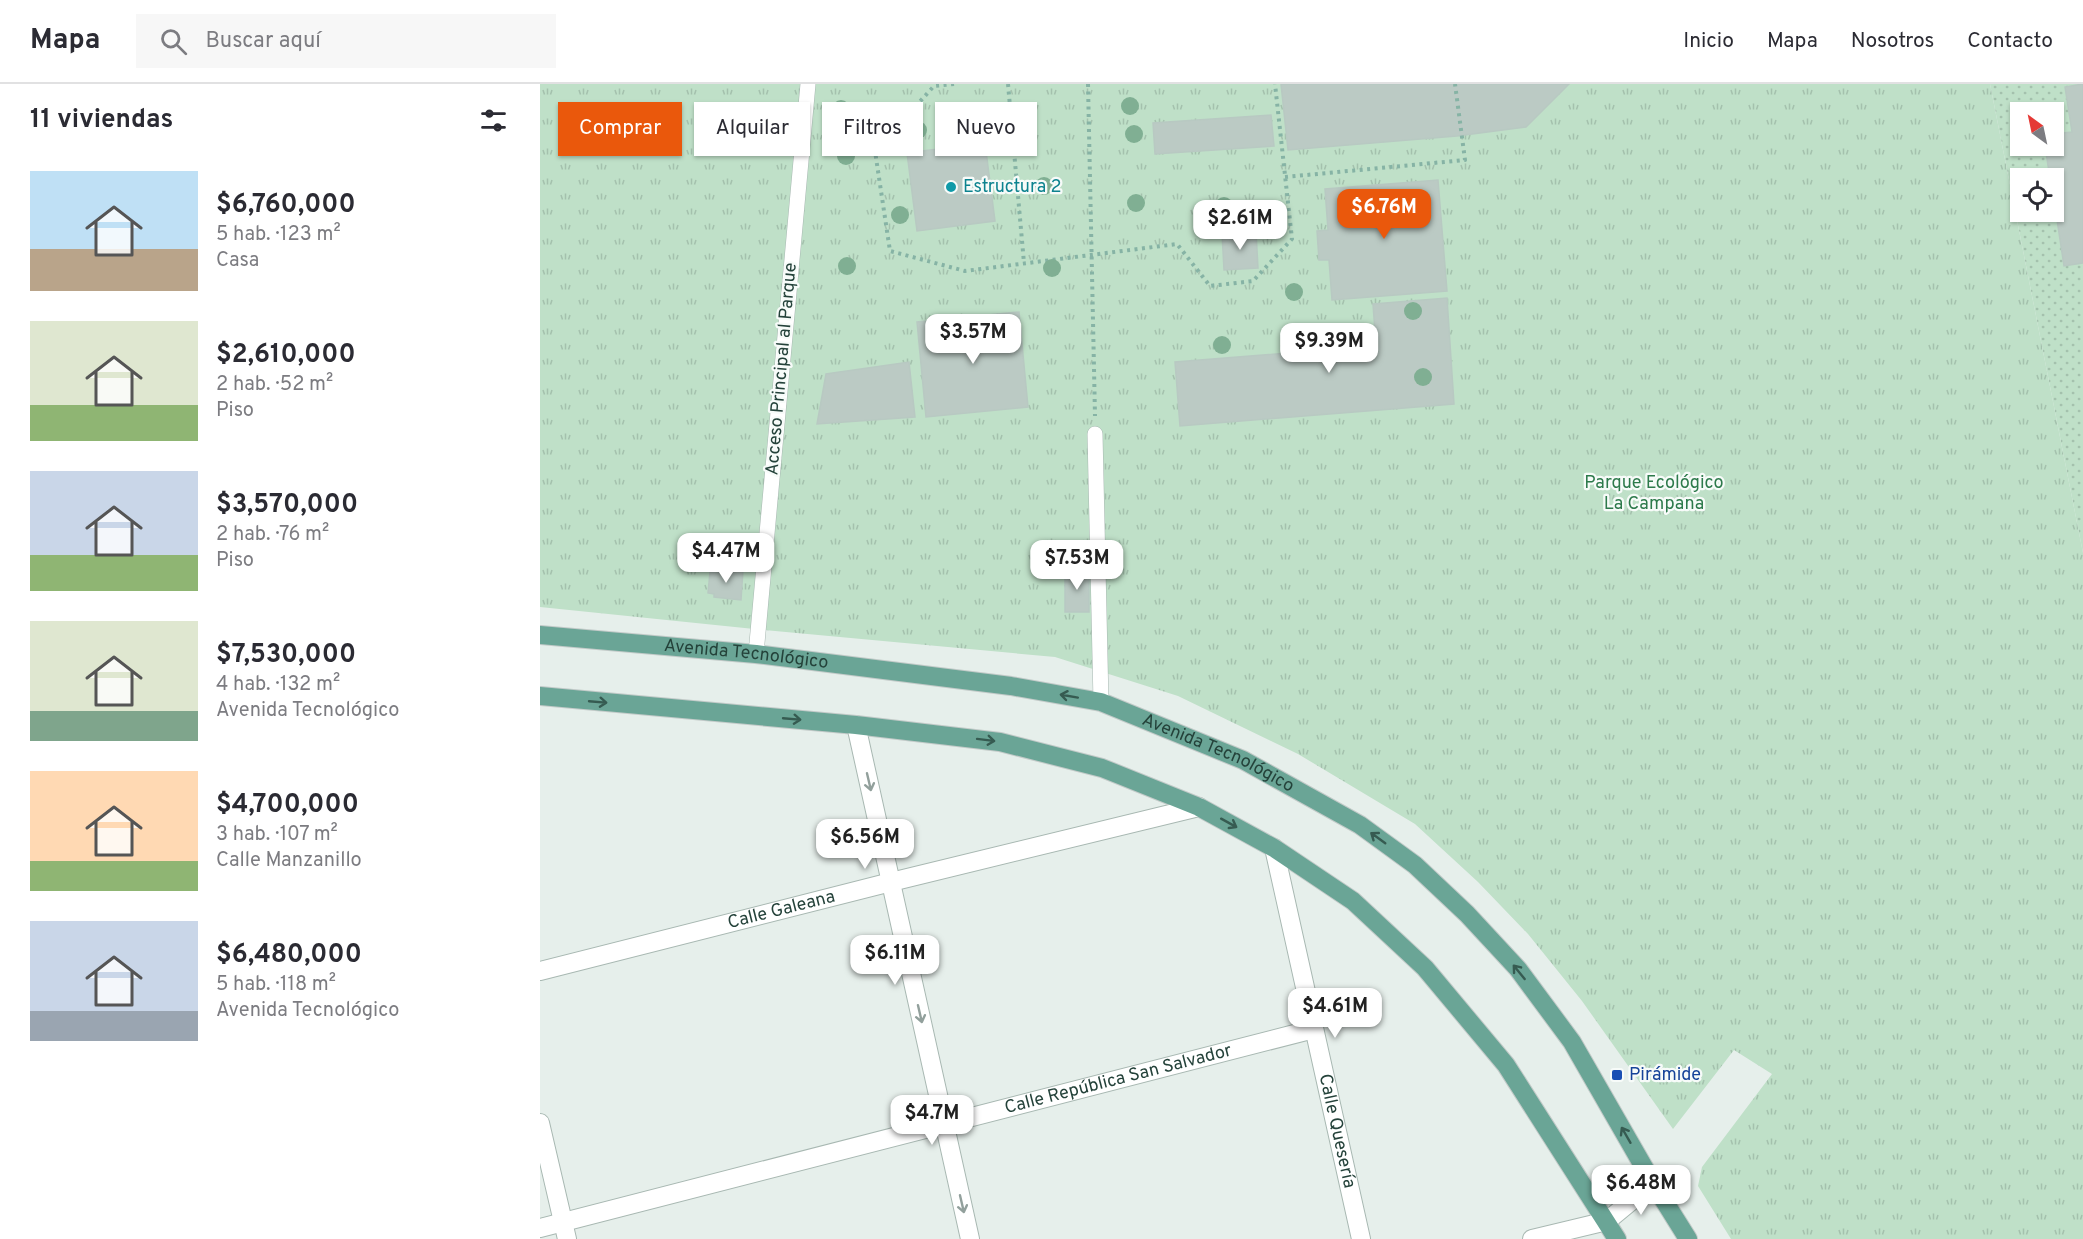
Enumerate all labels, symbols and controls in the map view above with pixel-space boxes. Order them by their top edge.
search box [136,14,556,68]
text: Mapa [30,23,100,59]
icon: search [157,25,190,58]
text: Buscar aquí [205,28,321,55]
text: Inicio [1683,28,1734,55]
text: Mapa [1767,28,1818,55]
text: Nosotros [1851,28,1934,55]
text: Contacto [1967,28,2053,55]
chip: Comprar [558,102,682,156]
chip: Alquilar [694,102,810,156]
chip: Filtros [822,102,923,156]
chip: Nuevo [935,102,1037,156]
north arrow [2010,102,2064,156]
map controls [2010,102,2064,222]
text: 11 viviendas [30,104,173,137]
icon: filters [477,104,510,137]
button: locate [2010,168,2064,222]
place label: Estructura 2 [963,176,1061,199]
marker: Estructura 2 [944,180,958,194]
text: $6,760,000 [216,189,356,222]
pin: $6.76M [1335,189,1433,240]
icon: home [78,195,150,267]
text: $6.76M [1351,195,1417,221]
pin: $2.61M [1191,200,1289,251]
text: $2.61M [1207,206,1273,232]
text: 5 hab. · 123 m² [216,222,341,248]
text: Casa [216,248,259,274]
street label: Acceso Principal al Parque [761,262,803,476]
pin: $3.57M [924,314,1022,365]
text: $3.57M [939,320,1007,346]
pin: $9.39M [1280,323,1378,374]
text: $9.39M [1294,329,1364,355]
text: $2,610,000 [216,339,356,372]
icon: home [78,345,150,417]
text: 2 hab. · 52 m² [216,372,333,398]
text: Piso [216,398,254,424]
park label: Parque Ecológico La Campana [1584,472,1724,516]
text: $3,570,000 [216,489,358,522]
icon: home [78,495,150,567]
text: 2 hab. · 76 m² [216,522,329,548]
pin: $4.47M [677,533,775,584]
text: $4.47M [691,539,761,565]
pin: $7.53M [1028,540,1126,591]
text: $7.53M [1044,546,1110,572]
text: Piso [216,548,254,574]
street label: Avenida Tecnológico [663,634,830,674]
text: $7,530,000 [216,639,356,672]
icon: home [78,645,150,717]
text: 4 hab. · 132 m² [216,672,340,698]
one-way arrow [1060,690,1080,701]
one-way arrow [588,697,608,708]
text: Avenida Tecnológico [216,698,399,724]
street label: Avenida Tecnológico [1138,708,1298,798]
one-way arrow [782,714,802,725]
one-way arrow [976,735,996,746]
one-way arrow [863,772,875,791]
text: $4,700,000 [216,789,359,822]
icon: home [78,795,150,867]
one-way arrow [1220,817,1237,829]
pin: $6.56M [816,819,914,870]
text: 3 hab. · 107 m² [216,822,338,848]
text: $6.56M [830,825,900,851]
one-way arrow [1371,832,1387,844]
text: Calle Manzanillo [216,848,362,874]
street label: Calle Galeana [725,885,838,934]
pin: $6.11M [846,935,944,986]
text: $6,480,000 [216,939,362,972]
text: $6.11M [864,941,926,967]
icon: home [78,945,150,1017]
one-way arrow [1513,964,1526,980]
text: 5 hab. · 118 m² [216,972,336,998]
pin: $4.61M [1286,988,1384,1039]
text: $4.61M [1302,994,1368,1020]
text: Avenida Tecnológico [216,998,399,1024]
one-way arrow [915,1003,926,1023]
street label: Calle República San Salvador [1002,1039,1234,1120]
place label: Pirámide [1629,1064,1701,1087]
marker: Pirámide [1610,1068,1624,1082]
street label: Calle Quesería [1313,1072,1361,1190]
pin: $4.7M [890,1095,974,1146]
text: $4.7M [905,1101,959,1127]
one-way arrow [1619,1127,1631,1144]
pin: $6.48M [1592,1165,1690,1216]
text: $6.48M [1606,1171,1676,1197]
one-way arrow [957,1194,969,1213]

